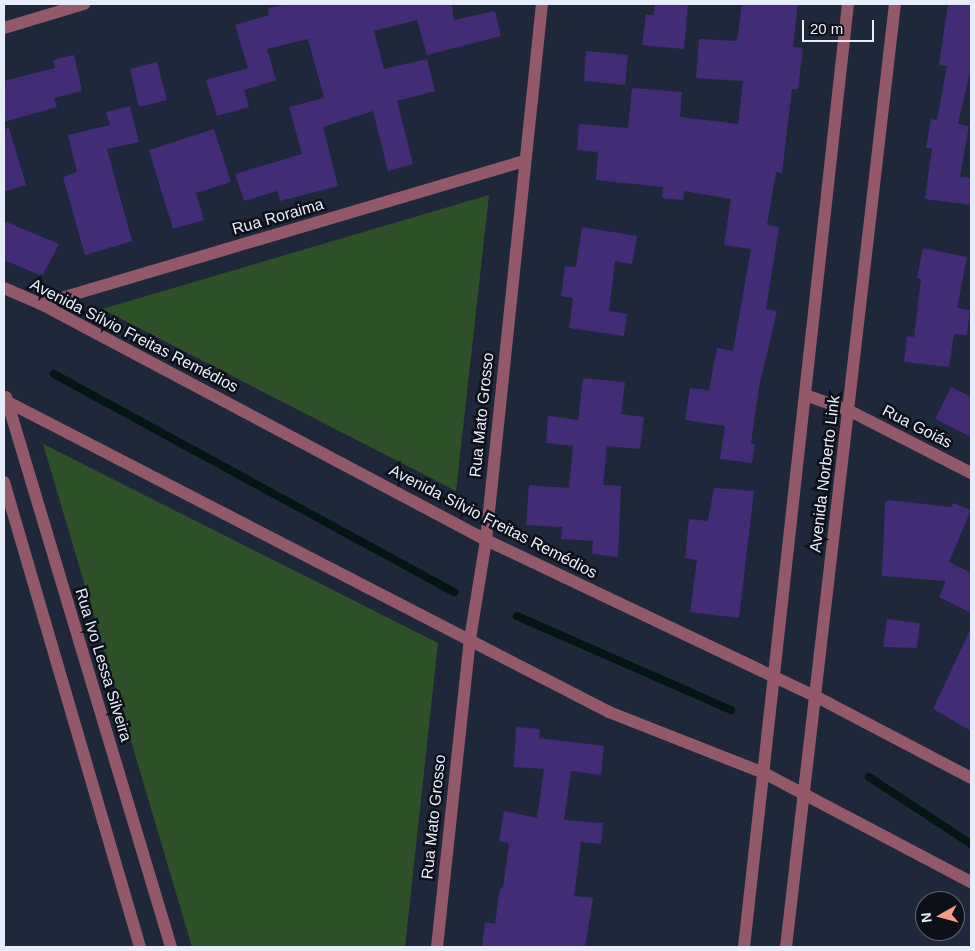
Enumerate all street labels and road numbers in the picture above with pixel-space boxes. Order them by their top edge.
street label: Rua Roraima [230,195,326,239]
street label: Avenida Sílvio Freitas Remédios [27,275,241,397]
street label: Rua Mato Grosso [466,352,498,478]
street label: Avenida Norberto Link [806,394,844,554]
street label: Rua Goiás [879,401,955,453]
street label: Avenida Sílvio Freitas Remédios [386,461,600,583]
street label: Rua Ivo Lessa Silveira [71,586,135,744]
street label: Rua Mato Grosso [418,754,450,880]

